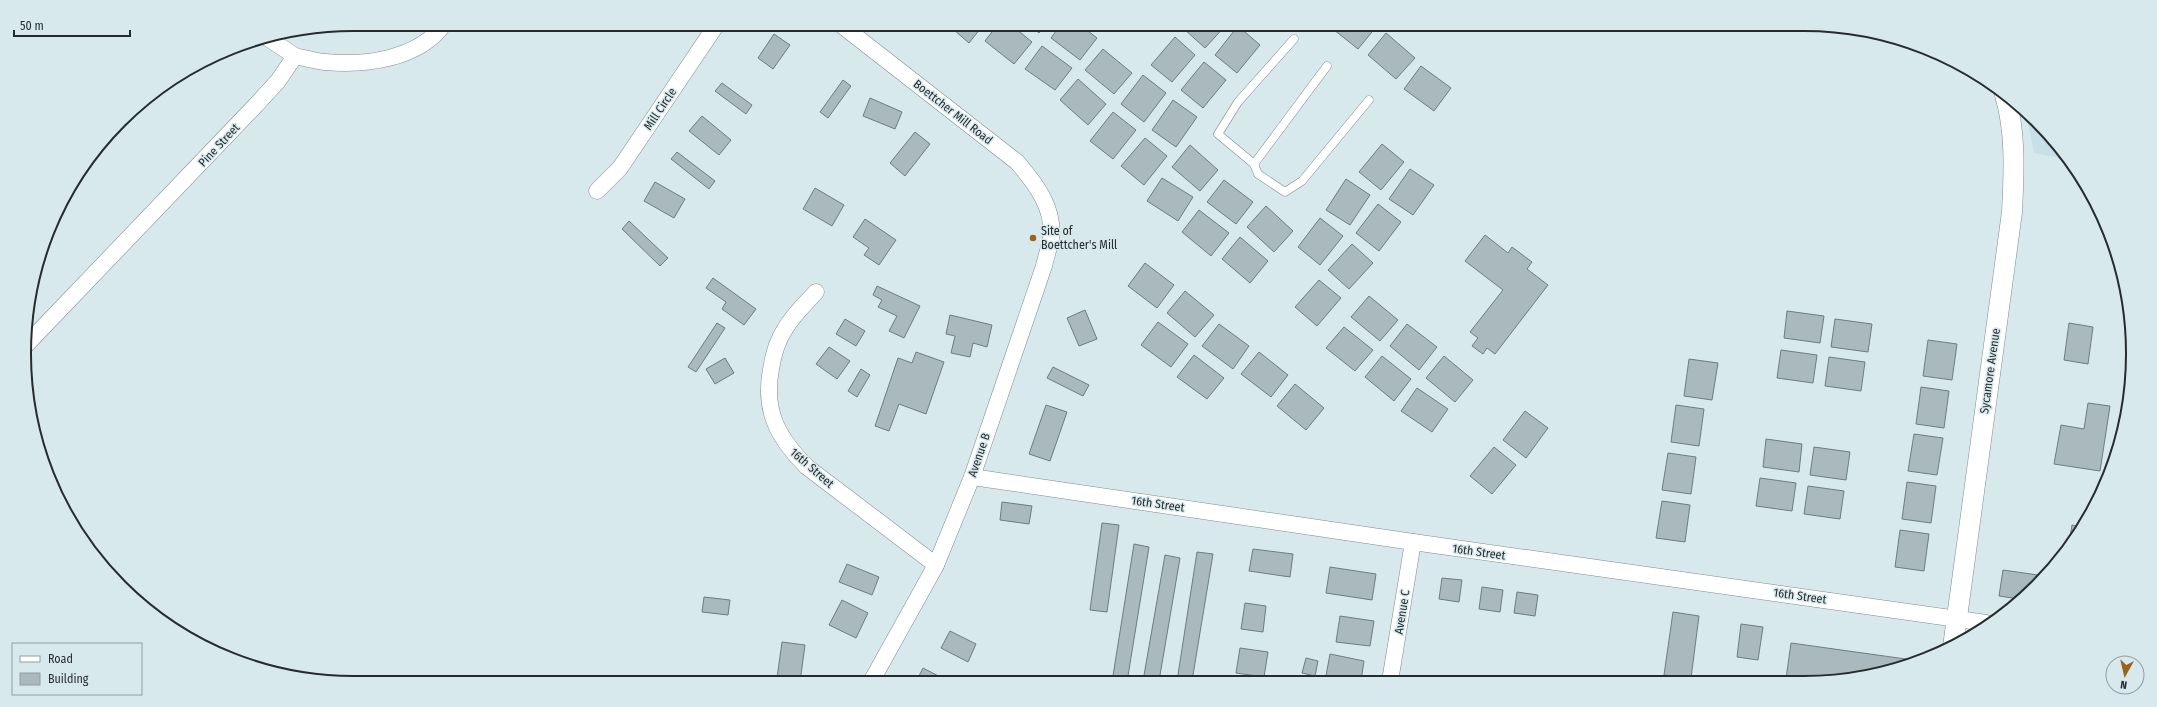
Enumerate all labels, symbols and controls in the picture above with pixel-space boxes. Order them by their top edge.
scale bar [14,12,130,38]
text: 50 m [20,19,44,33]
street label: Boettcher Mill Road [911,77,995,147]
street label: Mill Circle [641,85,679,133]
street label: Pine Street [196,120,243,169]
place label: Site of Boettcher's Mill [1041,224,1117,252]
marker: Site of Boettcher's Mill [1028,233,1038,243]
street label: Sycamore Avenue [1977,327,2003,415]
street label: Avenue B [965,431,993,479]
street label: 16th Street [787,445,837,491]
street label: 16th Street [1131,493,1185,515]
street label: 16th Street [1452,541,1506,563]
street label: 16th Street [1773,585,1827,607]
street label: Avenue C [1392,589,1412,635]
legend [12,643,142,695]
text: Road [48,652,73,666]
north arrow [2105,655,2145,695]
text: Building [48,672,89,686]
text: N [2120,678,2128,691]

